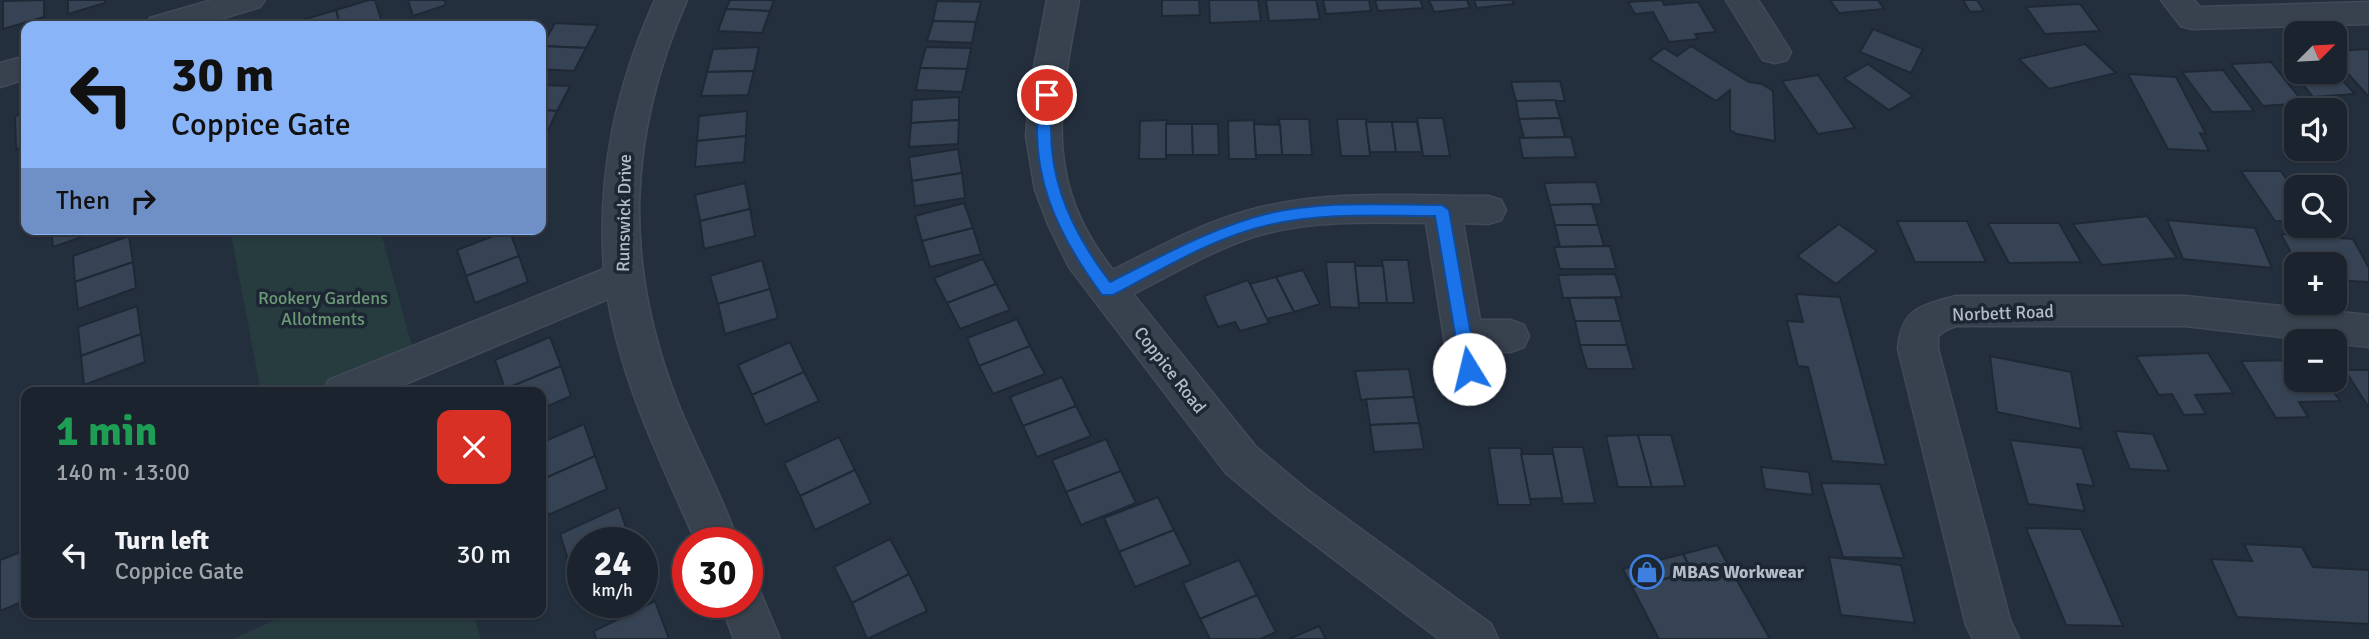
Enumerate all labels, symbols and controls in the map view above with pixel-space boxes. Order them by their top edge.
north arrow [2284,21,2347,84]
map controls [2284,21,2347,392]
text: 30 m [171,45,274,105]
icon: left [56,49,147,140]
pin [1017,65,1077,125]
icon: arrive [1028,76,1066,114]
button: sound [2284,98,2347,161]
text: Coppice Gate [171,105,351,144]
street label: Runswick Drive [612,154,636,272]
button: search [2284,175,2347,238]
icon: right [124,182,162,220]
text: Then [56,185,110,217]
button: + [2284,252,2347,315]
park label: Rookery Gardens Allotments [258,287,388,330]
street label: Norbett Road [1952,300,2054,326]
street label: Coppice Road [1129,322,1211,418]
button: − [2284,329,2347,392]
position arrow [1432,332,1506,406]
text: 1 min [56,406,157,457]
button: close [437,410,511,484]
text: 140 m · 13:00 [56,458,190,487]
text: Turn left [115,525,209,557]
speed limit sign: 30 [672,527,763,618]
icon: left [56,536,94,574]
text: 30 m [456,539,511,571]
text: 24 [594,542,631,585]
shop icon: MBAS Workwear [1628,553,1666,591]
text: Coppice Gate [115,557,244,586]
place label: MBAS Workwear [1672,561,1805,583]
text: km/h [592,579,633,601]

